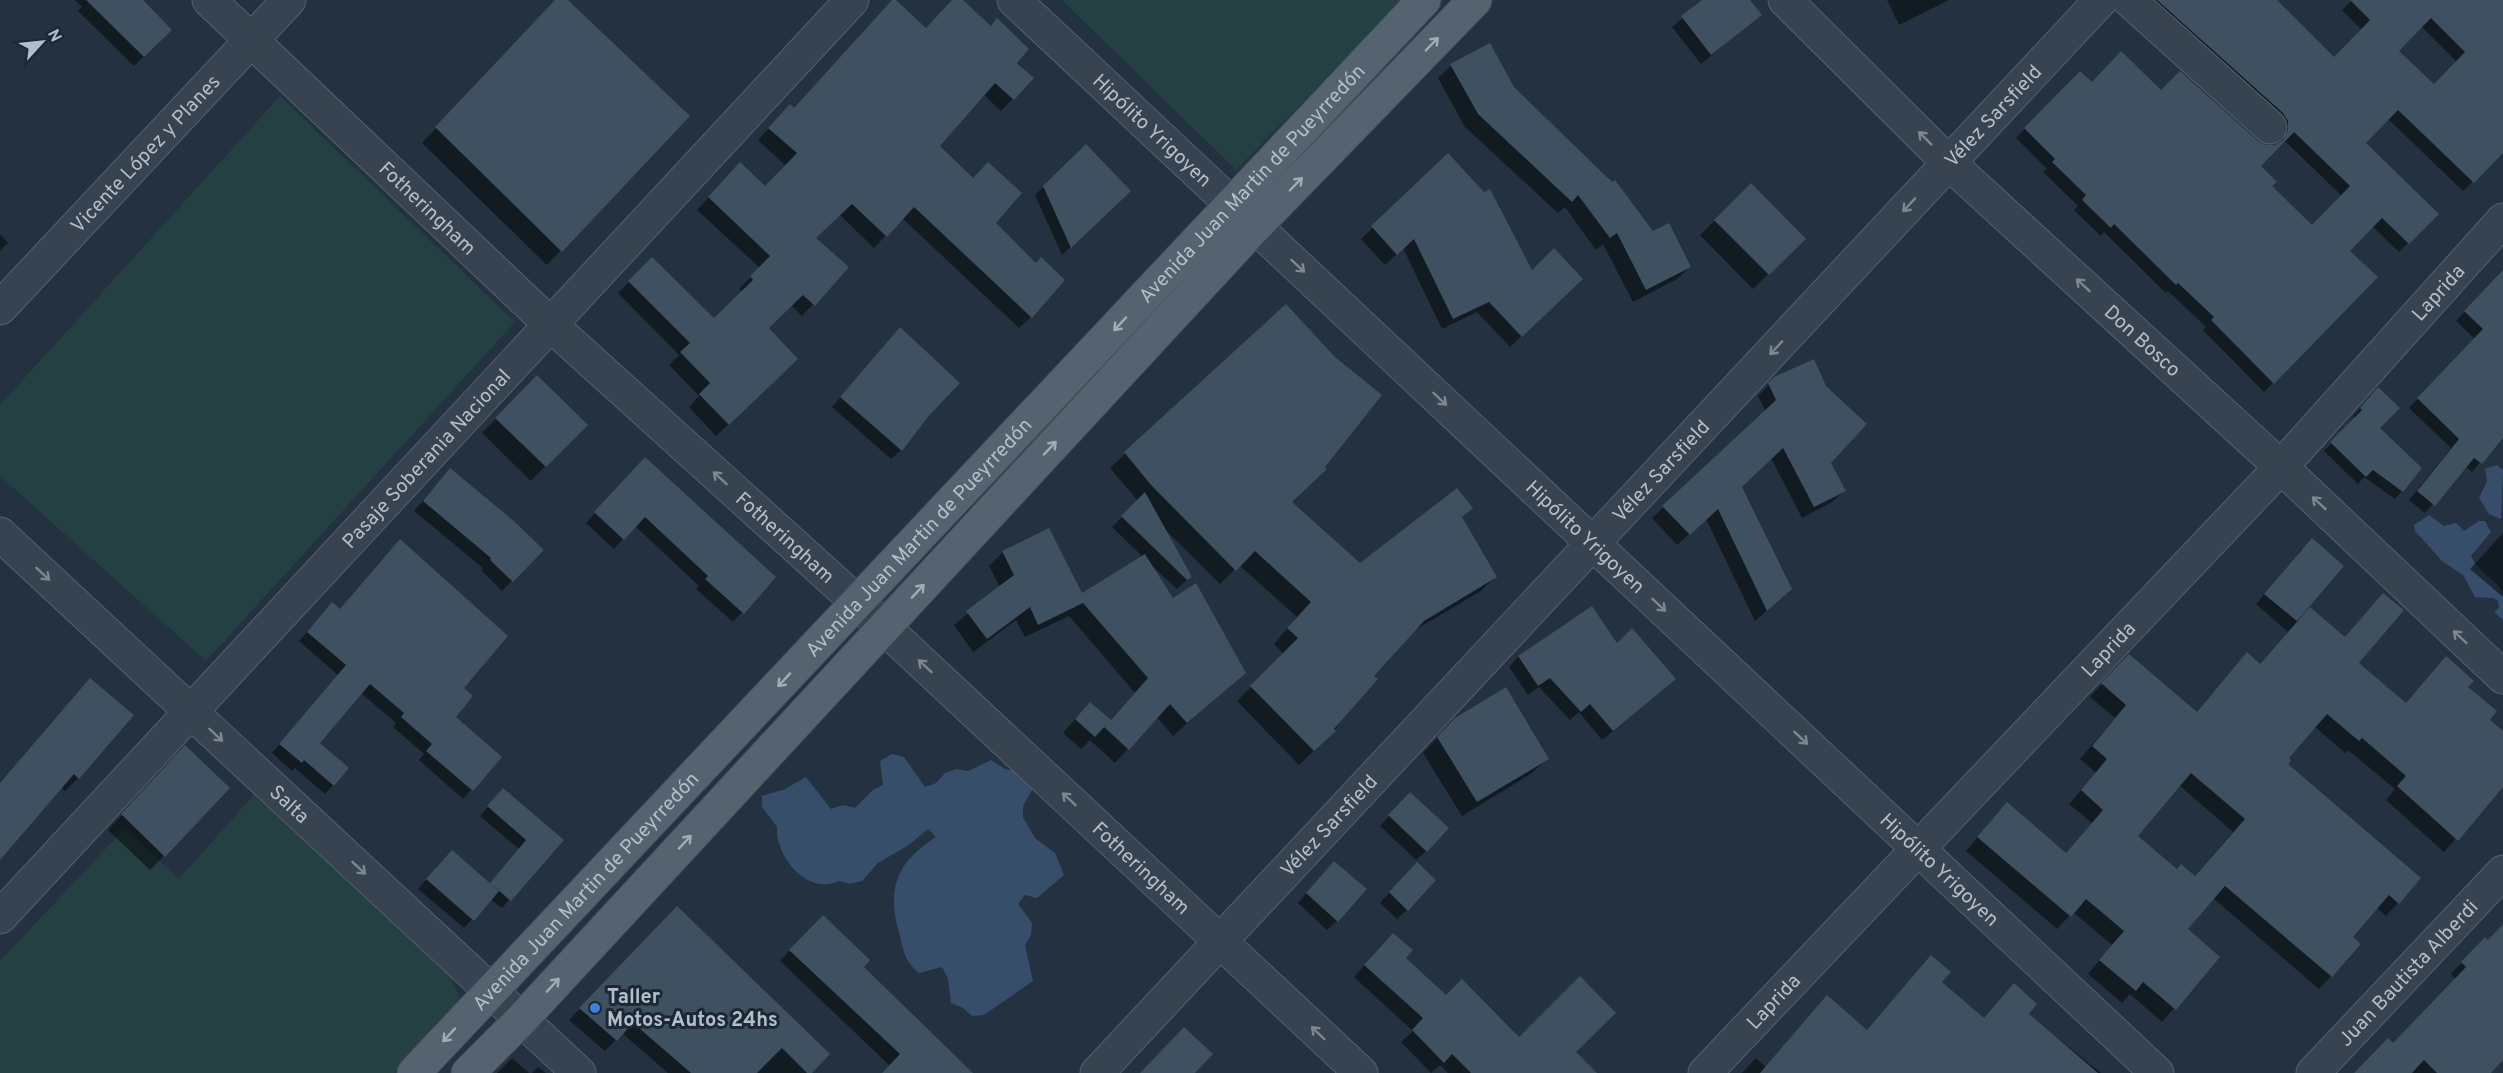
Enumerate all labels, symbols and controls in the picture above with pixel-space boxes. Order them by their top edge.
north arrow [12,12,72,72]
text: N [42,26,65,46]
one-way arrow [1425,37,1439,52]
street label: Avenida Juan Martin de Pueyrredón [1134,59,1372,310]
street label: Vélez Sarsfield [1940,60,2048,174]
street label: Hipólito Yrigoyen [1086,69,1216,194]
street label: Vicente López y Planes [66,70,227,239]
one-way arrow [1917,131,1932,146]
street label: Fotheringham [372,157,481,262]
one-way arrow [1289,176,1303,191]
one-way arrow [1902,198,1916,213]
one-way arrow [1290,259,1305,273]
street label: Laprida [2407,260,2472,327]
one-way arrow [2075,278,2090,292]
street label: Don Bosco [2098,300,2185,384]
one-way arrow [1113,316,1127,331]
one-way arrow [1769,340,1783,355]
street label: Pasaje Soberania Nacional [338,364,518,555]
one-way arrow [1432,392,1447,406]
street label: Avenida Juan Martin de Pueyrredón [801,413,1039,664]
street label: Vélez Sarsfield [1608,415,1716,529]
one-way arrow [1043,441,1057,456]
one-way arrow [712,471,727,485]
street label: Hipólito Yrigoyen [1519,476,1649,600]
street label: Fotheringham [729,487,839,590]
one-way arrow [2311,496,2326,510]
one-way arrow [35,566,50,581]
one-way arrow [910,584,925,599]
one-way arrow [1651,597,1666,612]
street label: Laprida [2077,617,2142,684]
one-way arrow [2453,630,2468,644]
one-way arrow [918,659,933,674]
one-way arrow [777,672,792,687]
one-way arrow [208,728,223,742]
one-way arrow [1793,731,1808,745]
street label: Avenida Juan Martin de Pueyrredón [468,767,706,1018]
street label: Vélez Sarsfield [1276,770,1384,884]
street label: Salta [263,780,314,830]
one-way arrow [1061,792,1076,806]
street label: Hipólito Yrigoyen [1873,808,2004,933]
street label: Fotheringham [1086,817,1195,922]
one-way arrow [678,835,692,850]
one-way arrow [351,861,366,875]
street label: Juan Bautista Alberdi [2334,895,2485,1053]
street label: Laprida [1742,969,1807,1036]
one-way arrow [546,978,560,993]
place label: Taller Motos-Autos 24hs [607,985,778,1034]
marker: Taller Motos-Autos 24hs [588,1001,602,1015]
one-way arrow [1311,1025,1326,1040]
one-way arrow [442,1027,456,1042]

